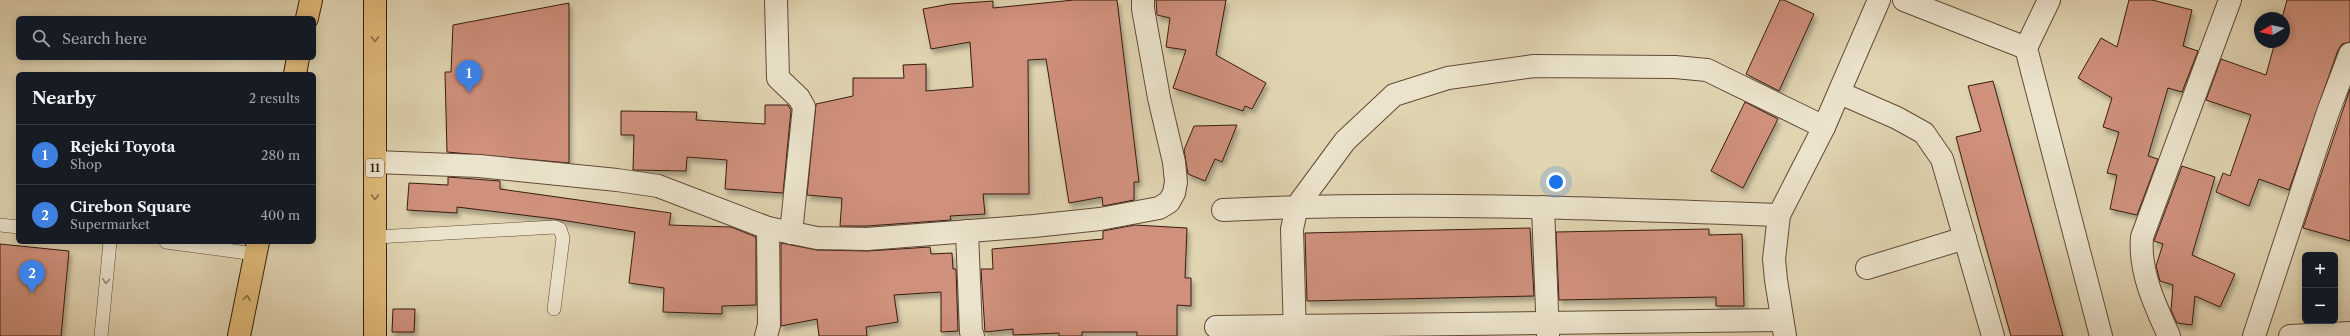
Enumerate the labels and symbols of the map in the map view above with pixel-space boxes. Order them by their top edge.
north arrow [2254,12,2290,48]
one-way arrow [371,36,379,42]
pin: 1 [456,60,482,93]
road number: 11 [366,159,384,177]
your location [1546,172,1566,192]
one-way arrow [371,194,379,200]
pin: 2 [19,260,45,293]
one-way arrow [102,278,111,284]
one-way arrow [242,295,250,301]

